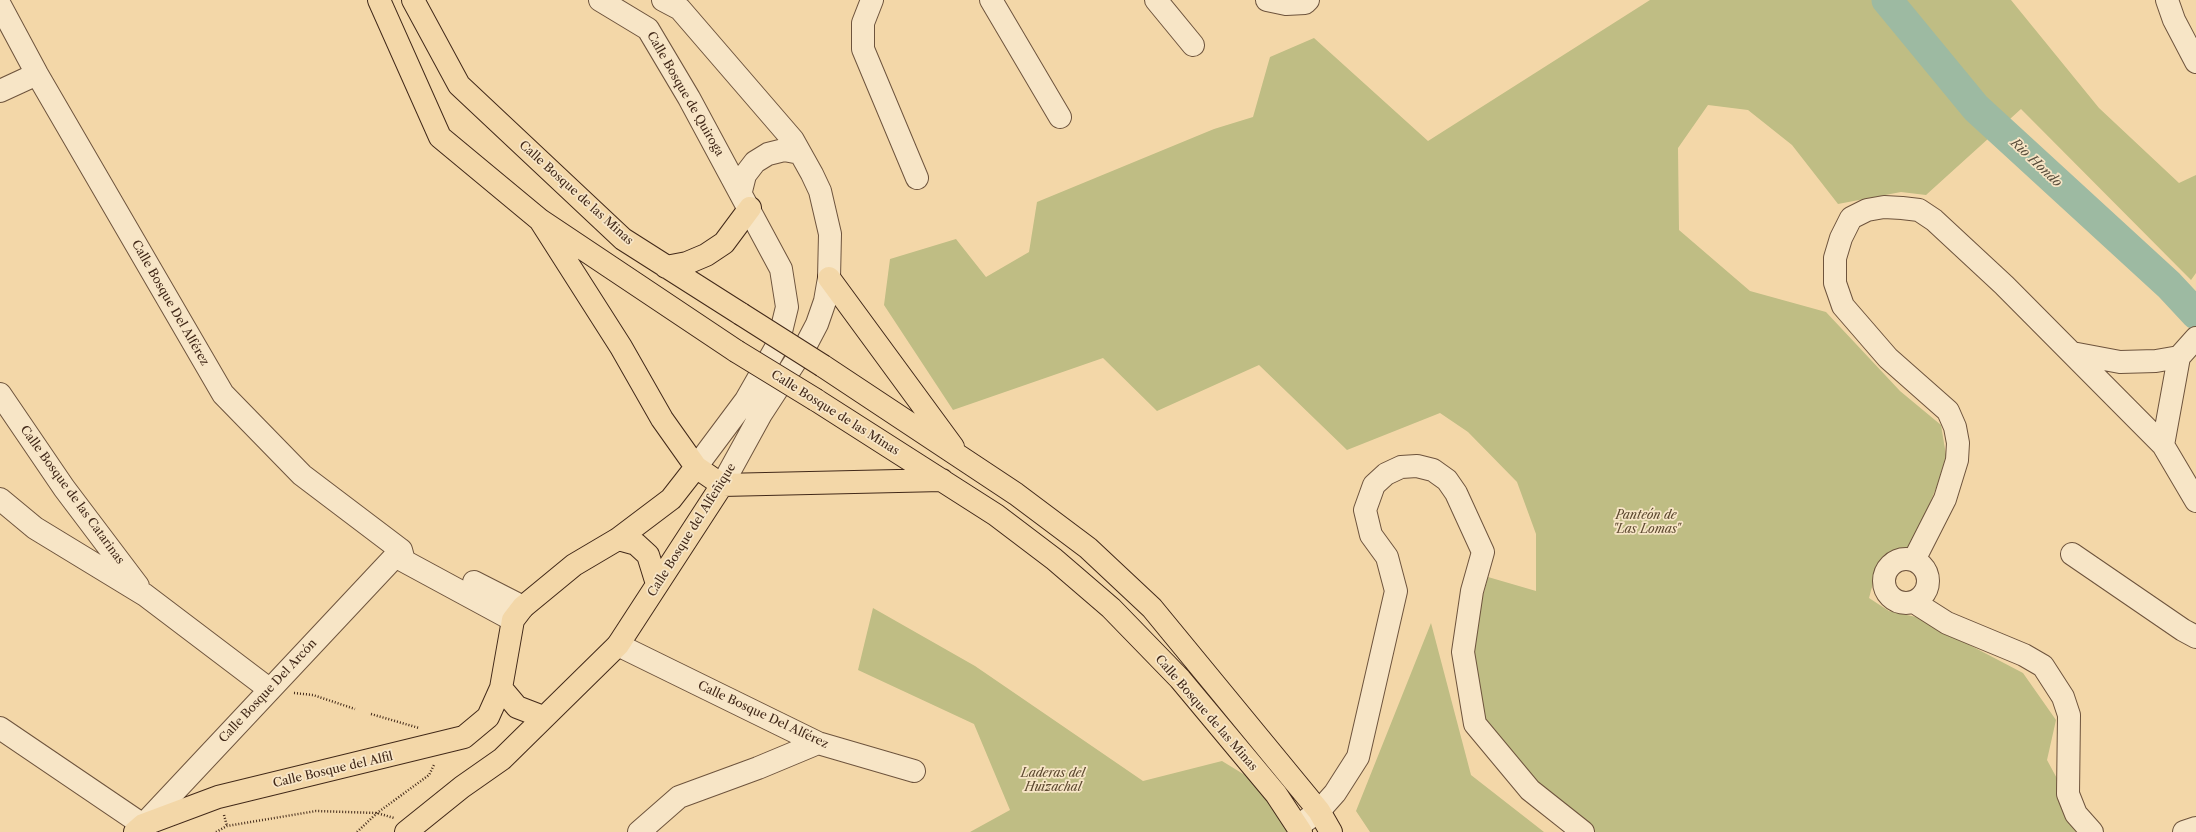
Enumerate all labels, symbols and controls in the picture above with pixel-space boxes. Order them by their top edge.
street label: Calle Bosque de Quiroga [643,29,727,159]
water label: Rio Hondo [2007,135,2065,191]
street label: Calle Bosque de las Minas [516,138,636,248]
street label: Calle Bosque Del Alférez [128,238,212,368]
street label: Calle Bosque de las Minas [768,368,902,458]
street label: Calle Bosque de las Catarinas [17,423,127,567]
street label: Calle Bosque del Alfeñique [645,461,739,599]
park label: Panteón de "Las Lomas" [1612,509,1680,537]
street label: Calle Bosque Del Arcón [216,636,320,746]
street label: Calle Bosque de las Minas [1152,652,1260,774]
street label: Calle Bosque Del Alférez [695,678,831,752]
street label: Calle Bosque del Alfil [272,749,394,791]
park label: Laderas del Huizachal [1021,767,1085,795]

